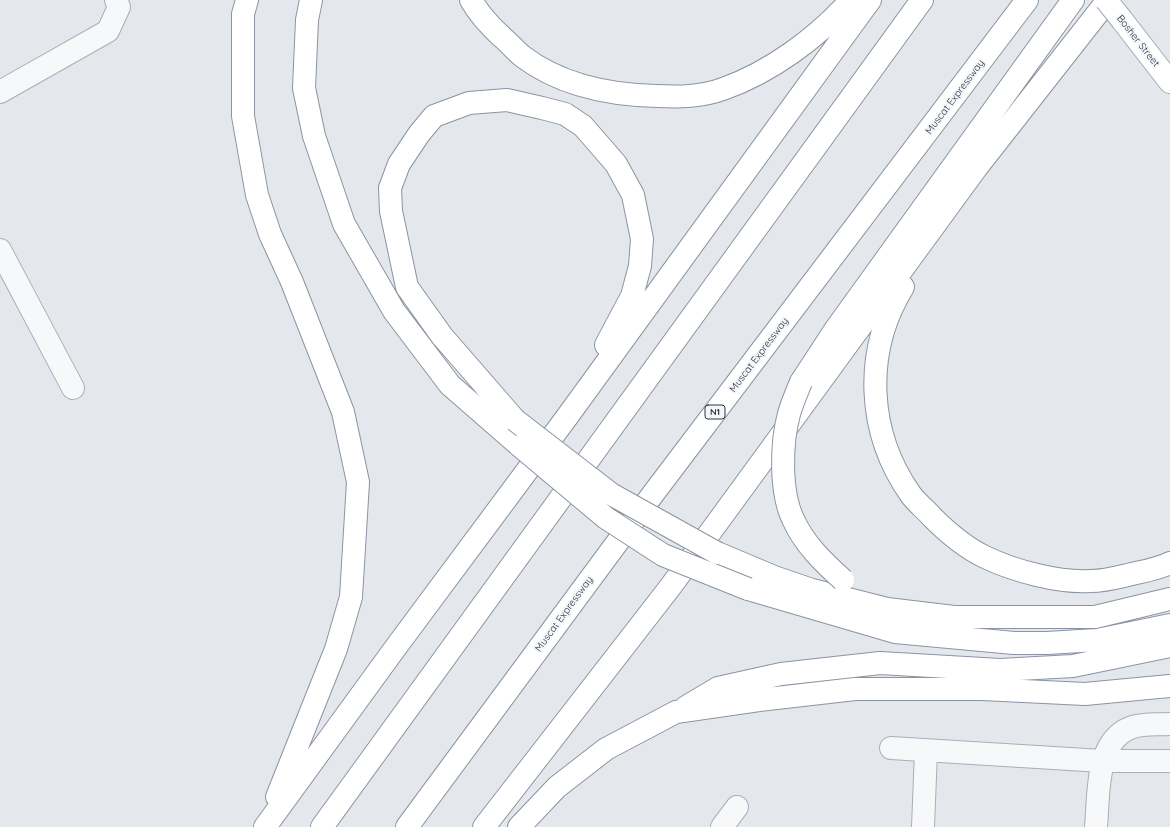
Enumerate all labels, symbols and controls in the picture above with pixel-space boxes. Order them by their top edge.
street label: Bosher Street [1114,13,1162,69]
street label: Muscat Expressway [923,57,987,137]
street label: Muscat Expressway [727,315,791,395]
road number: N1 [705,405,725,419]
street label: Muscat Expressway [533,574,595,654]

